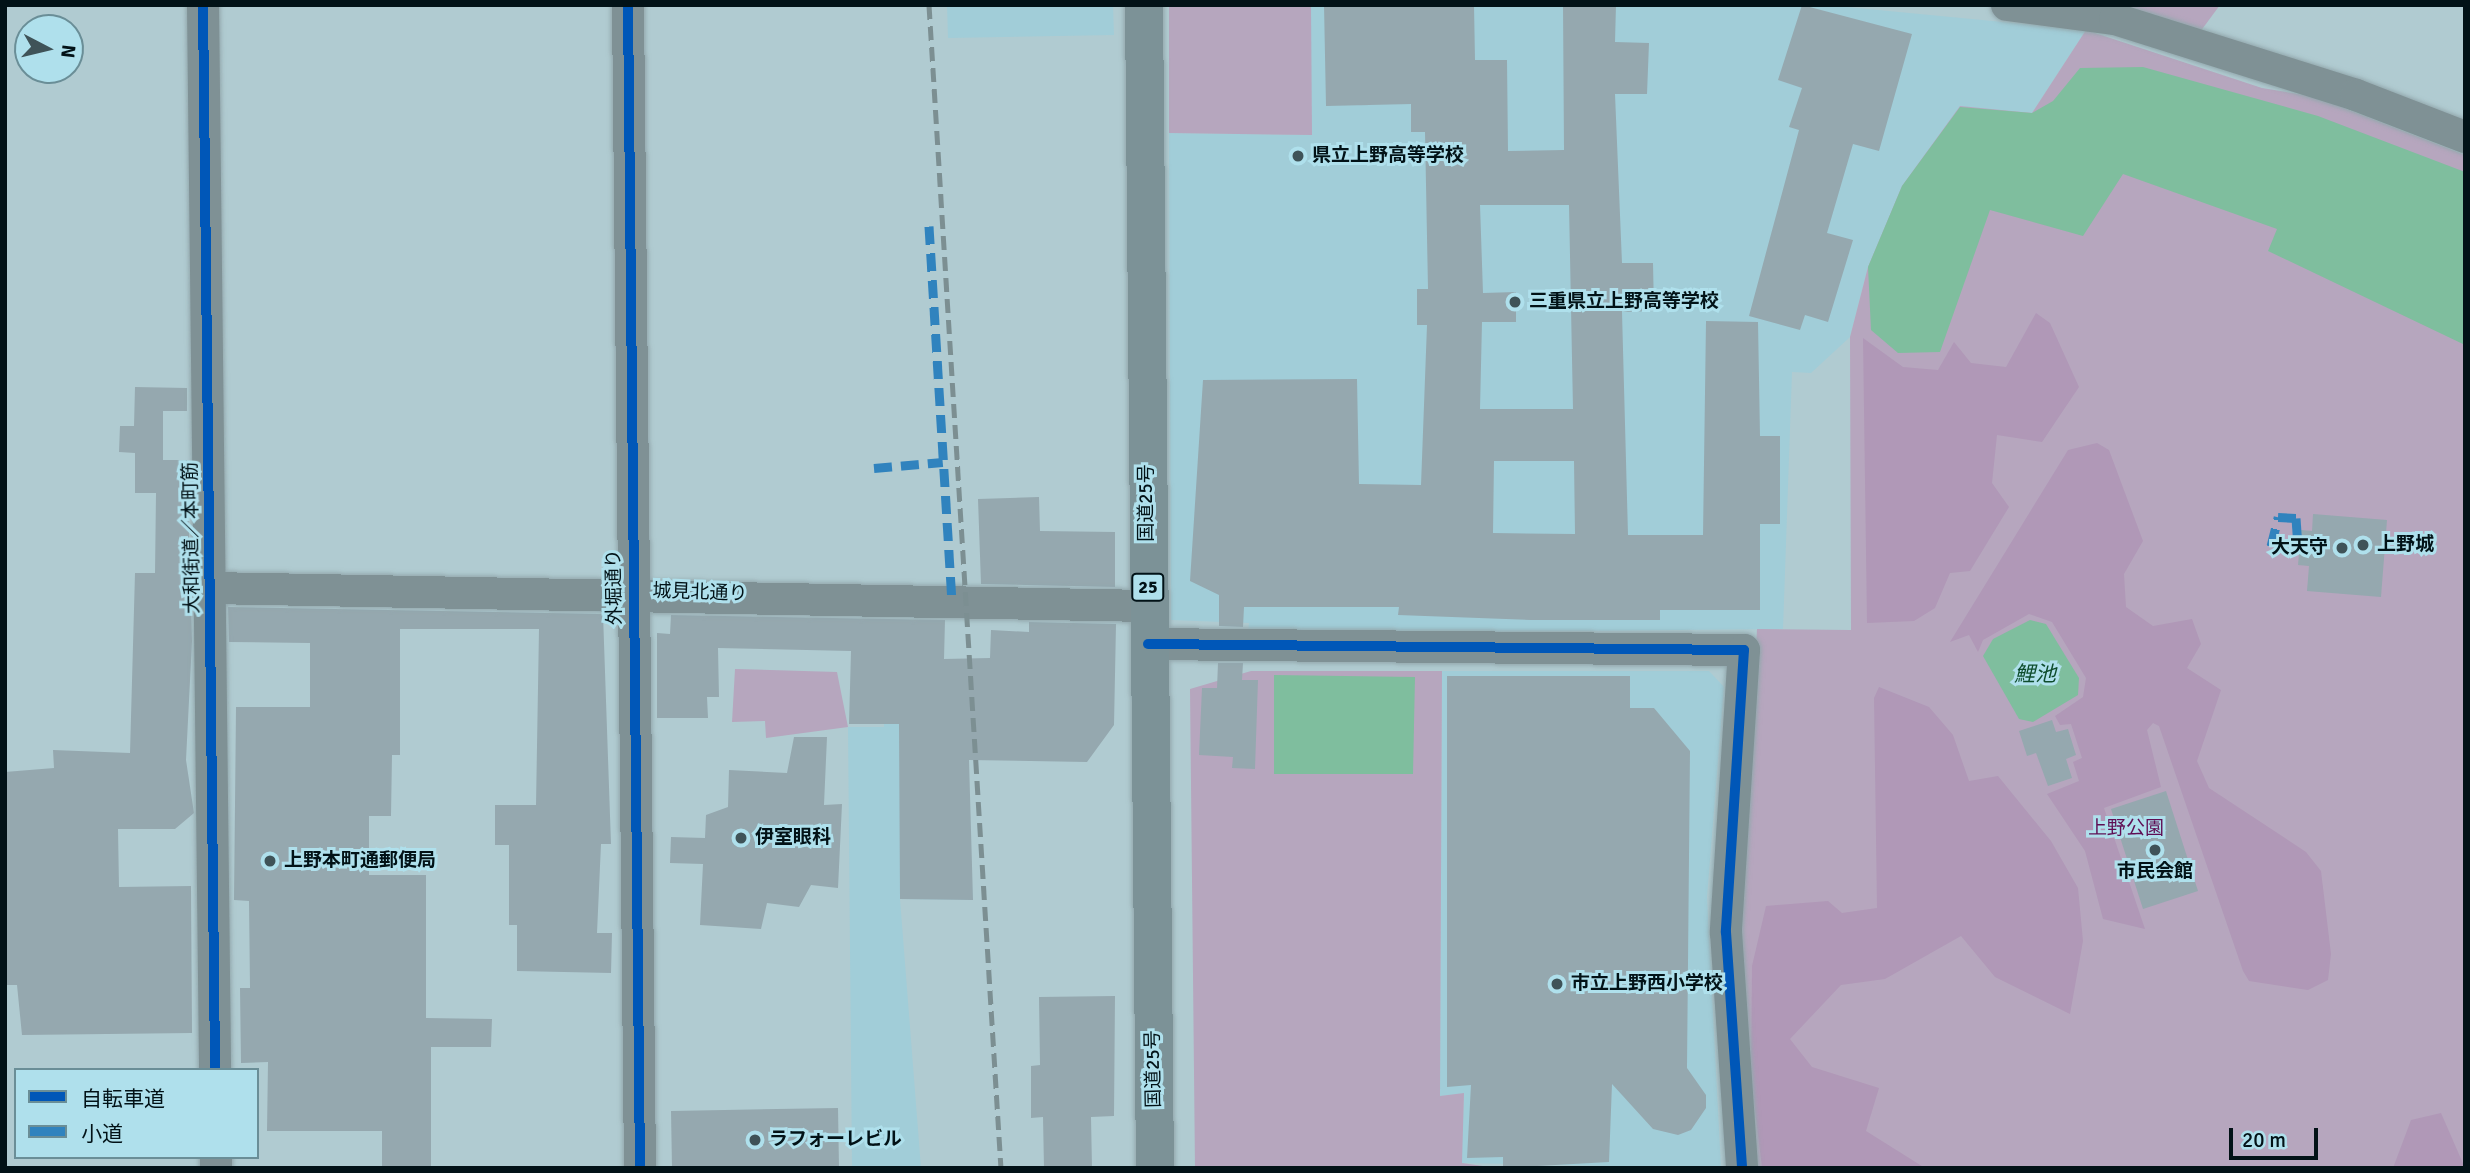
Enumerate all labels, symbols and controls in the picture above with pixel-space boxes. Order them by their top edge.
north arrow [14,14,84,84]
text: N [55,43,81,59]
place label: 県立上野高等学校 [1312,145,1464,167]
marker: 県立上野高等学校 [1290,148,1306,164]
place label: 三重県立上野高等学校 [1529,291,1719,313]
marker: 三重県立上野高等学校 [1507,294,1523,310]
street label: 大和街道／本町筋 [179,462,205,614]
street label: 国道25号 [1136,464,1158,542]
place label: 上野城 [2377,534,2434,556]
place label: 大天守 [2271,537,2328,559]
marker: 上野城 [2355,537,2371,553]
marker: 大天守 [2334,540,2350,556]
street label: 外堀通り [603,549,627,625]
road number: 25 [1130,572,1166,602]
street label: 城見北通り [652,580,748,606]
water label: 鯉池 [2014,661,2056,687]
park label: 上野公園 [2088,818,2164,840]
place label: 伊室眼科 [755,827,831,849]
marker: 伊室眼科 [733,830,749,846]
marker: 市民会館 [2147,842,2163,858]
place label: 上野本町通郵便局 [284,850,436,872]
marker: 上野本町通郵便局 [262,853,278,869]
place label: 市民会館 [2117,861,2193,883]
place label: 市立上野西小学校 [1571,973,1723,995]
marker: 市立上野西小学校 [1549,976,1565,992]
street label: 国道25号 [1142,1030,1166,1108]
legend [14,1068,259,1159]
text: 自転車道 [81,1086,165,1112]
scale bar [2232,1114,2321,1158]
text: 小道 [81,1121,123,1147]
text: 20 m [2242,1127,2286,1153]
place label: ラフォーレビル [769,1129,902,1151]
marker: ラフォーレビル [747,1132,763,1148]

